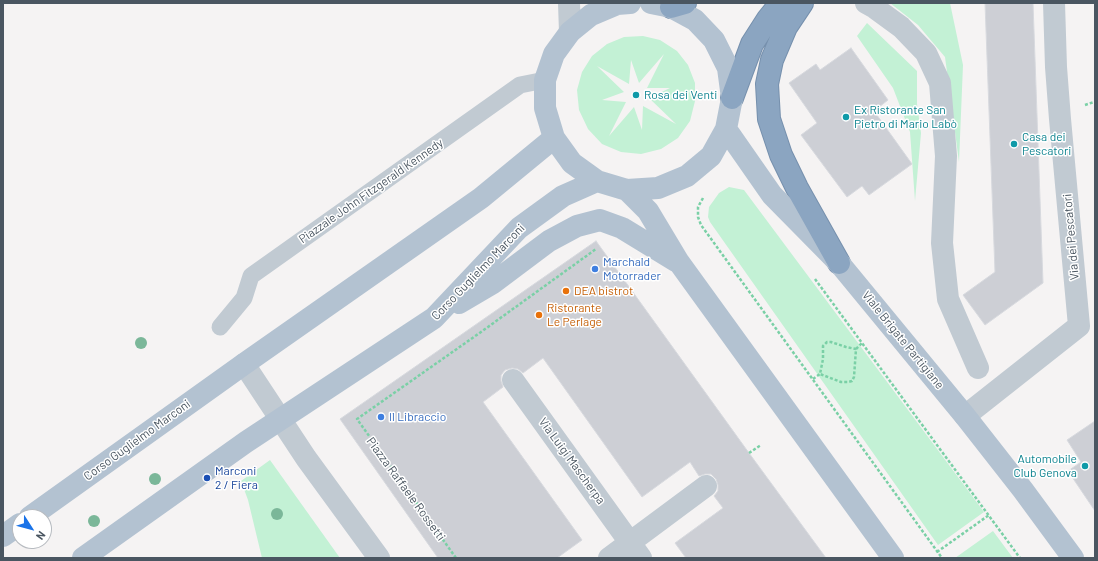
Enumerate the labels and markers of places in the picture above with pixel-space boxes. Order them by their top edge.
place label: Rosa dei Venti [644,88,717,102]
marker: Rosa dei Venti [631,90,641,100]
place label: Ex Ristorante San Pietro di Mario Labò [854,103,957,131]
marker: Ex Ristorante San Pietro di Mario Labò [841,112,851,122]
place label: Casa dei Pescatori [1022,130,1071,158]
marker: Casa dei Pescatori [1009,139,1019,149]
place label: Marchald Motorrader [603,255,661,283]
marker: Marchald Motorrader [590,264,600,274]
place label: DEA bistrot [574,284,633,298]
marker: DEA bistrot [561,286,571,296]
place label: Ristorante Le Perlage [547,301,602,329]
marker: Ristorante Le Perlage [534,310,544,320]
place label: Il Libraccio [389,410,446,424]
marker: Il Libraccio [376,412,386,422]
place label: Automobile Club Genova [1013,452,1077,480]
marker: Automobile Club Genova [1080,461,1090,471]
place label: Marconi 2 / Fiera [215,464,258,492]
marker: Marconi 2 / Fiera [202,473,212,483]

